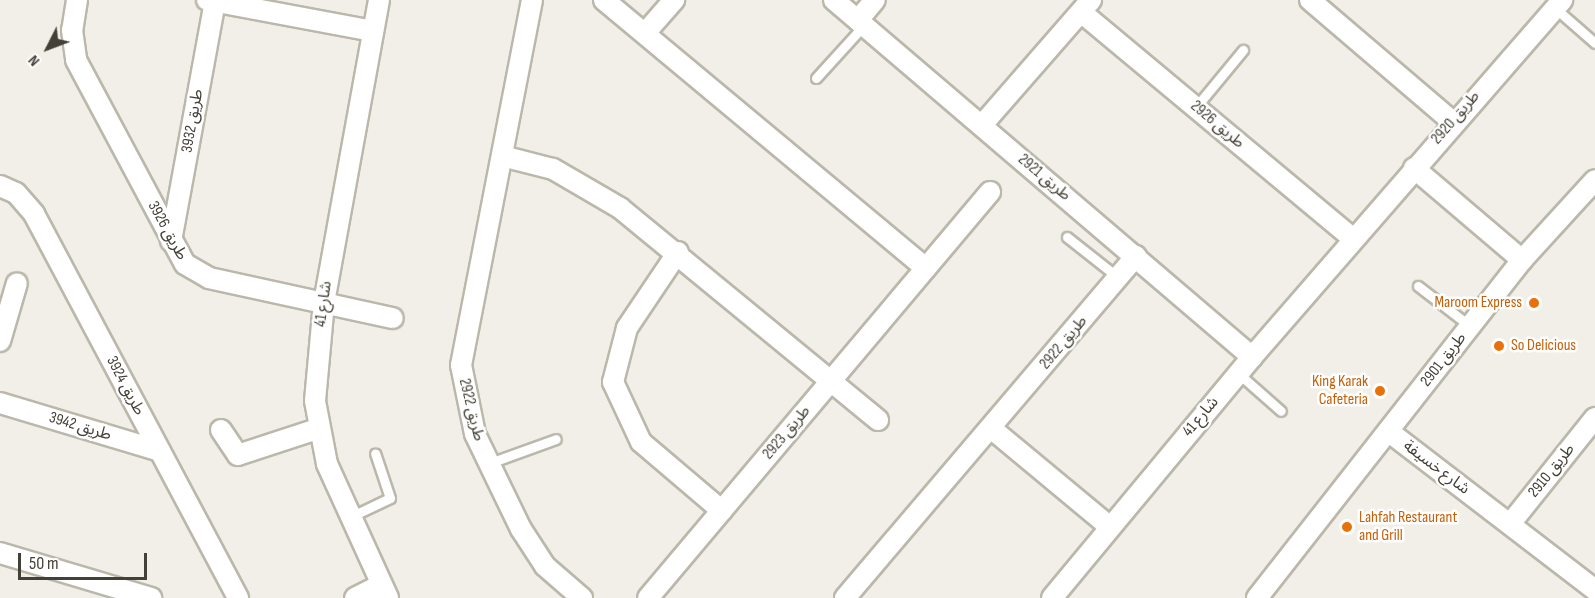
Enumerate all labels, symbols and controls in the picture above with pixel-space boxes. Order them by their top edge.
north arrow [18,18,78,78]
text: N [24,51,44,70]
street label: طريق 2920 [1428,87,1484,149]
street label: طريق 3932 [178,88,208,154]
street label: طريق 2926 [1186,97,1248,153]
street label: طريق 2921 [1014,150,1074,206]
street label: طريق 3926 [143,198,191,264]
street label: شارع 41 [311,280,337,328]
place label: Maroom Express [1435,293,1522,313]
marker: Maroom Express [1527,296,1541,310]
street label: طريق 2922 [1036,312,1092,374]
street label: طريق 2901 [1417,329,1471,391]
place label: So Delicious [1511,336,1576,356]
marker: So Delicious [1492,339,1506,353]
street label: طريق 3924 [102,353,148,419]
place label: King Karak Cafeteria [1312,372,1368,410]
street label: طريق 2922 [454,377,488,443]
marker: King Karak Cafeteria [1373,384,1387,398]
street label: شارع 41 [1179,393,1223,441]
street label: طريق 2923 [759,402,815,464]
street label: طريق 3942 [47,408,113,446]
street label: شارع خسيفة [1399,437,1473,499]
street label: طريق 2910 [1525,440,1579,502]
place label: Lahfah Restaurant and Grill [1359,508,1457,546]
marker: Lahfah Restaurant and Grill [1340,520,1354,534]
scale bar [21,541,150,579]
text: 50 m [29,553,59,574]

